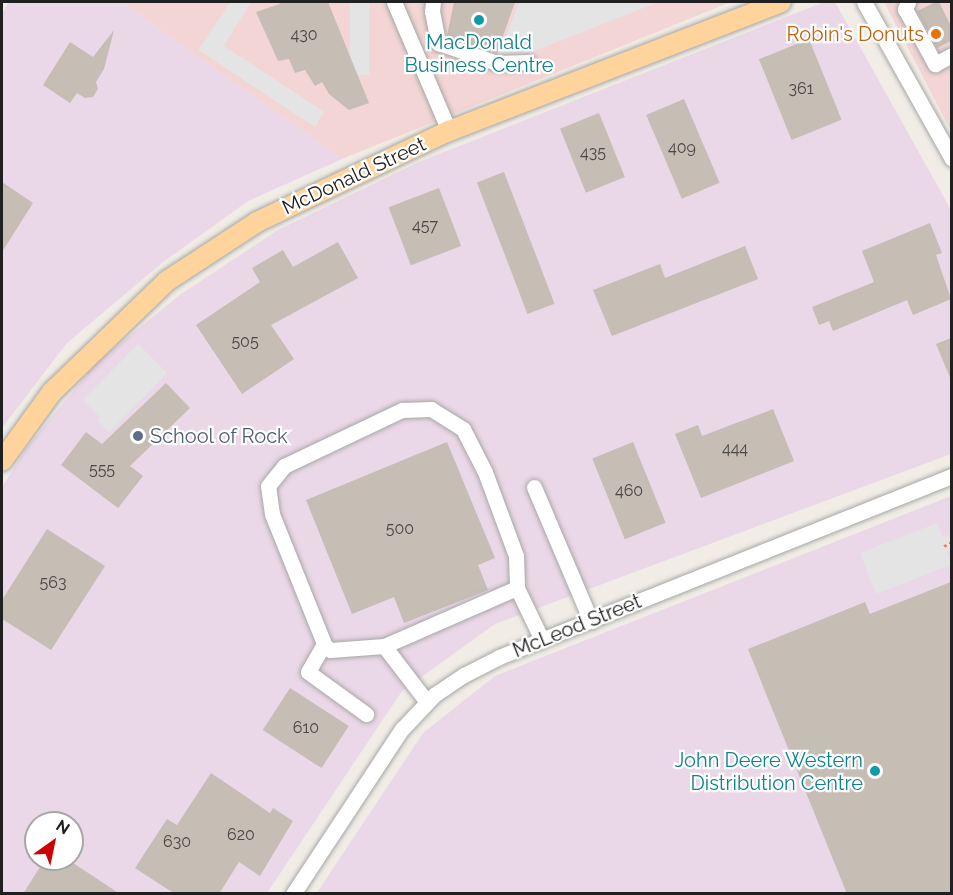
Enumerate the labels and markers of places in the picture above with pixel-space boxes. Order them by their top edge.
marker: MacDonald Business Centre [472,13,486,27]
place label: Robin's Donuts [787,22,924,46]
marker: Robin's Donuts [929,27,943,41]
place label: MacDonald Business Centre [404,30,554,77]
place label: School of Rock [150,424,289,448]
marker: School of Rock [131,429,145,443]
place label: John Deere Western Distribution Centre [674,748,863,795]
marker: John Deere Western Distribution Centre [868,764,882,778]

